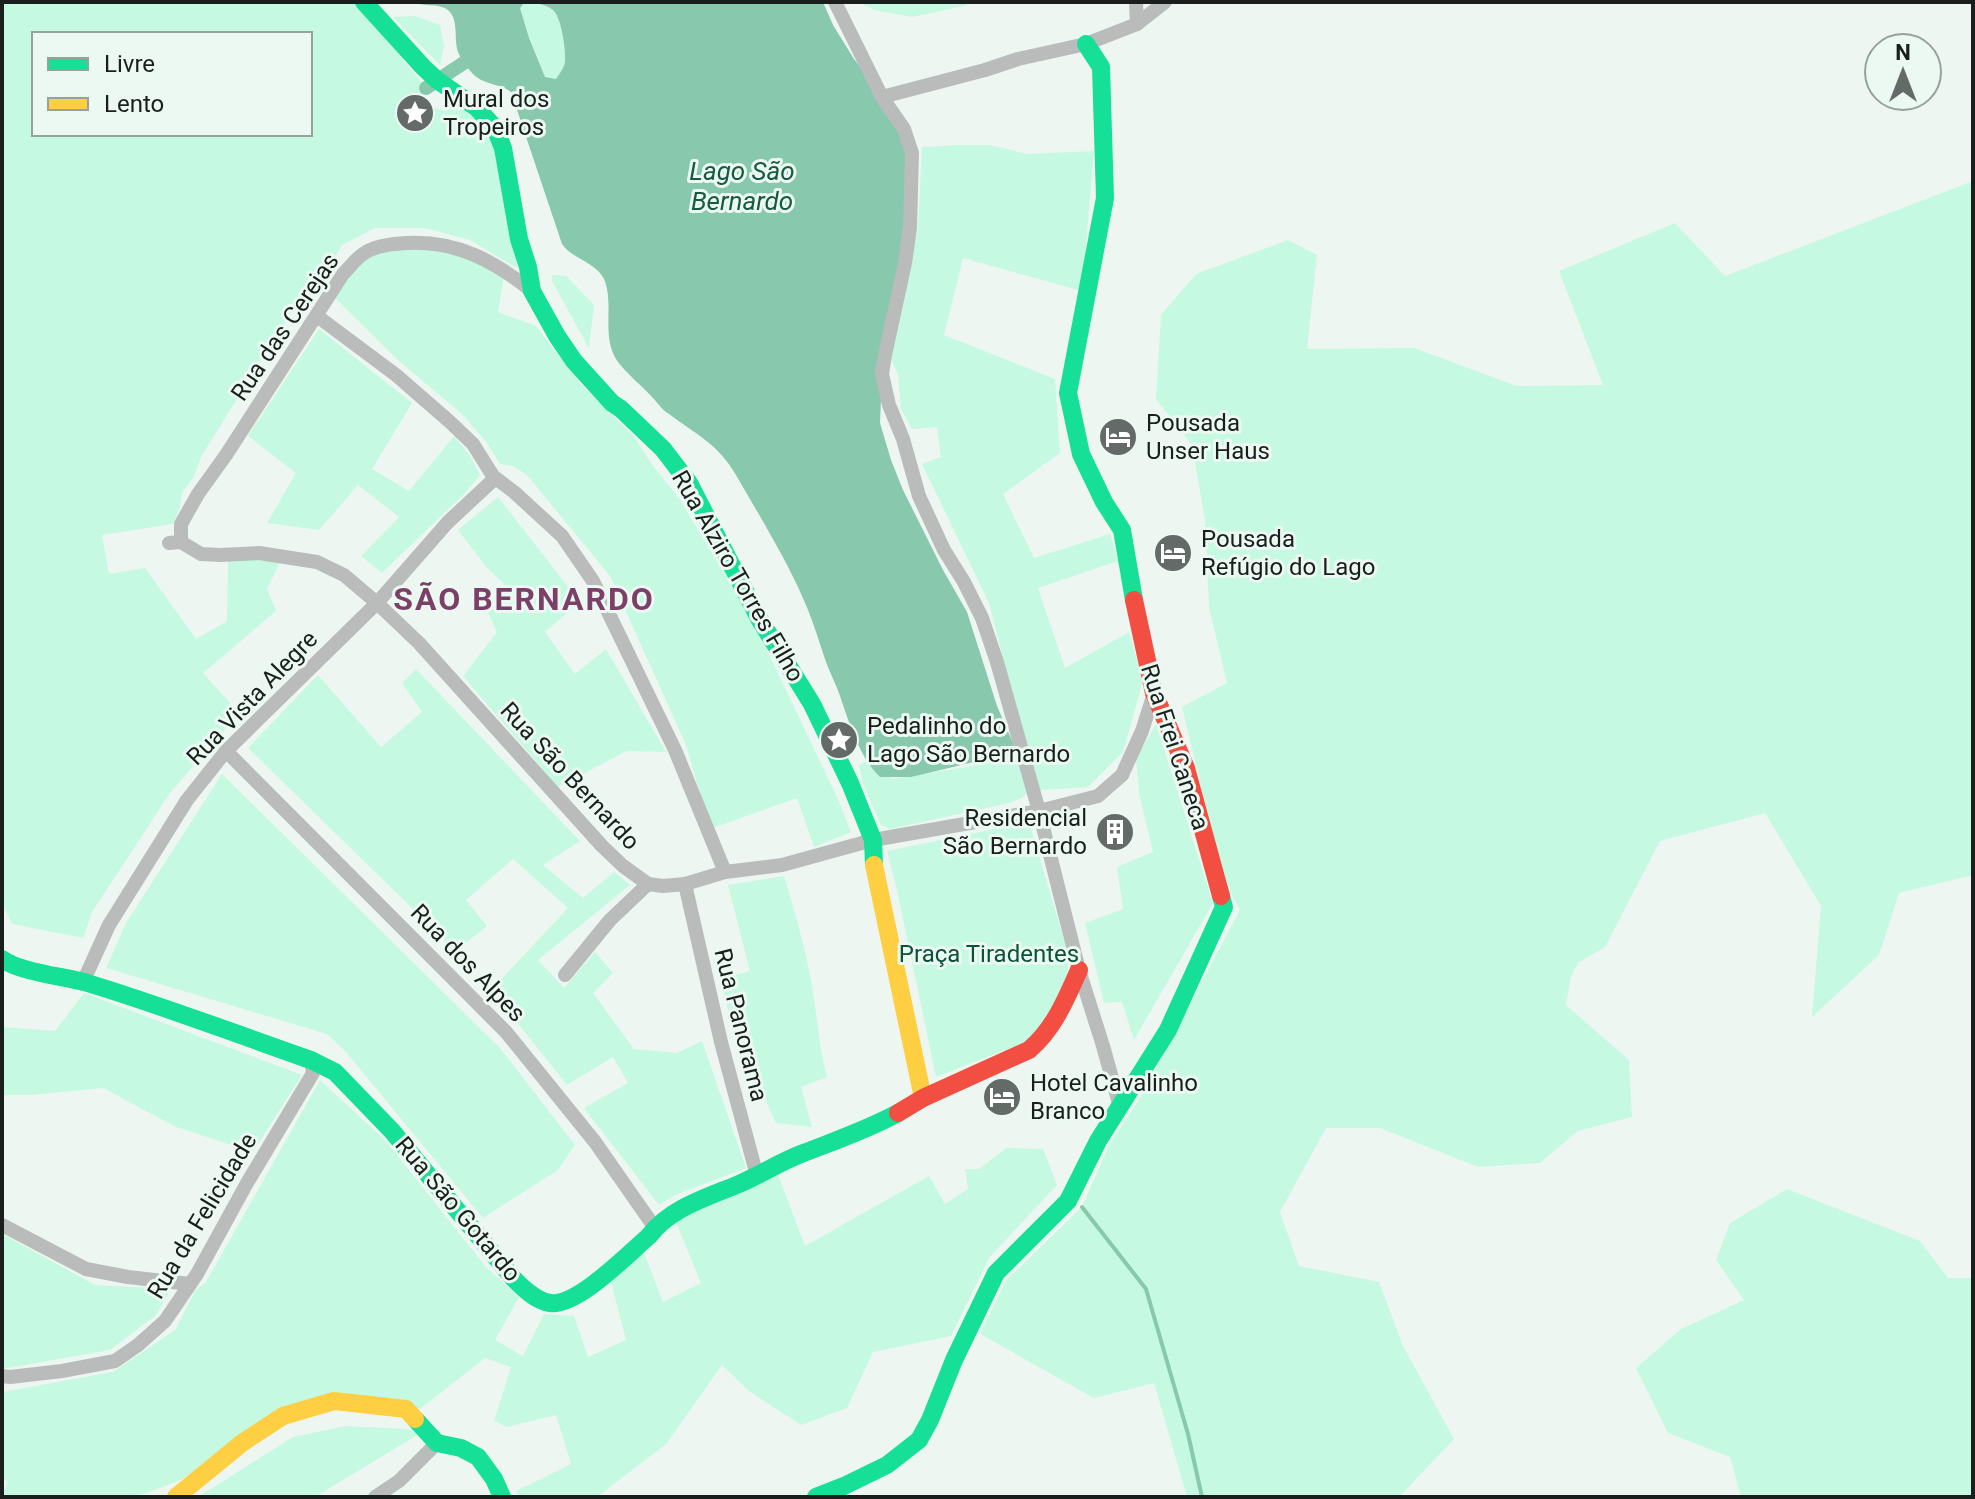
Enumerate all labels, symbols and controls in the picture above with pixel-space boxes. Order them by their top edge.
legend [32,32,312,136]
north arrow [1863,32,1943,112]
text: N [1895,40,1911,65]
text: Livre [104,50,155,78]
place label: Mural dos Tropeiros [443,85,549,141]
text: Lento [104,90,164,118]
place icon: Mural dos Tropeiros [394,92,436,134]
water label: Lago São Bernardo [689,156,795,216]
street label: Rua das Cerejas [225,248,345,406]
place label: Pousada Unser Haus [1146,409,1270,465]
hotel icon: Pousada Unser Haus [1097,416,1139,458]
street label: Rua Alziro Torres Filho [666,465,810,687]
place label: Pousada Refúgio do Lago [1201,525,1375,581]
hotel icon: Pousada Refúgio do Lago [1152,532,1194,574]
district label: SÃO BERNARDO [393,580,655,618]
street label: Rua Vista Alegre [181,625,323,771]
street label: Rua Frei Caneca [1135,661,1215,833]
street label: Rua São Bernardo [495,697,645,855]
place label: Pedalinho do Lago São Bernardo [867,712,1070,768]
place icon: Pedalinho do Lago São Bernardo [818,719,860,761]
place label: Residencial São Bernardo [943,804,1087,860]
building icon: Residencial São Bernardo [1094,811,1136,853]
street label: Rua dos Alpes [405,898,531,1028]
park label: Praça Tiradentes [899,940,1079,968]
street label: Rua Panorama [708,946,774,1104]
place label: Hotel Cavalinho Branco [1030,1069,1198,1125]
hotel icon: Hotel Cavalinho Branco [981,1076,1023,1118]
street label: Rua da Felicidade [142,1128,262,1304]
street label: Rua São Gotardo [389,1131,527,1287]

